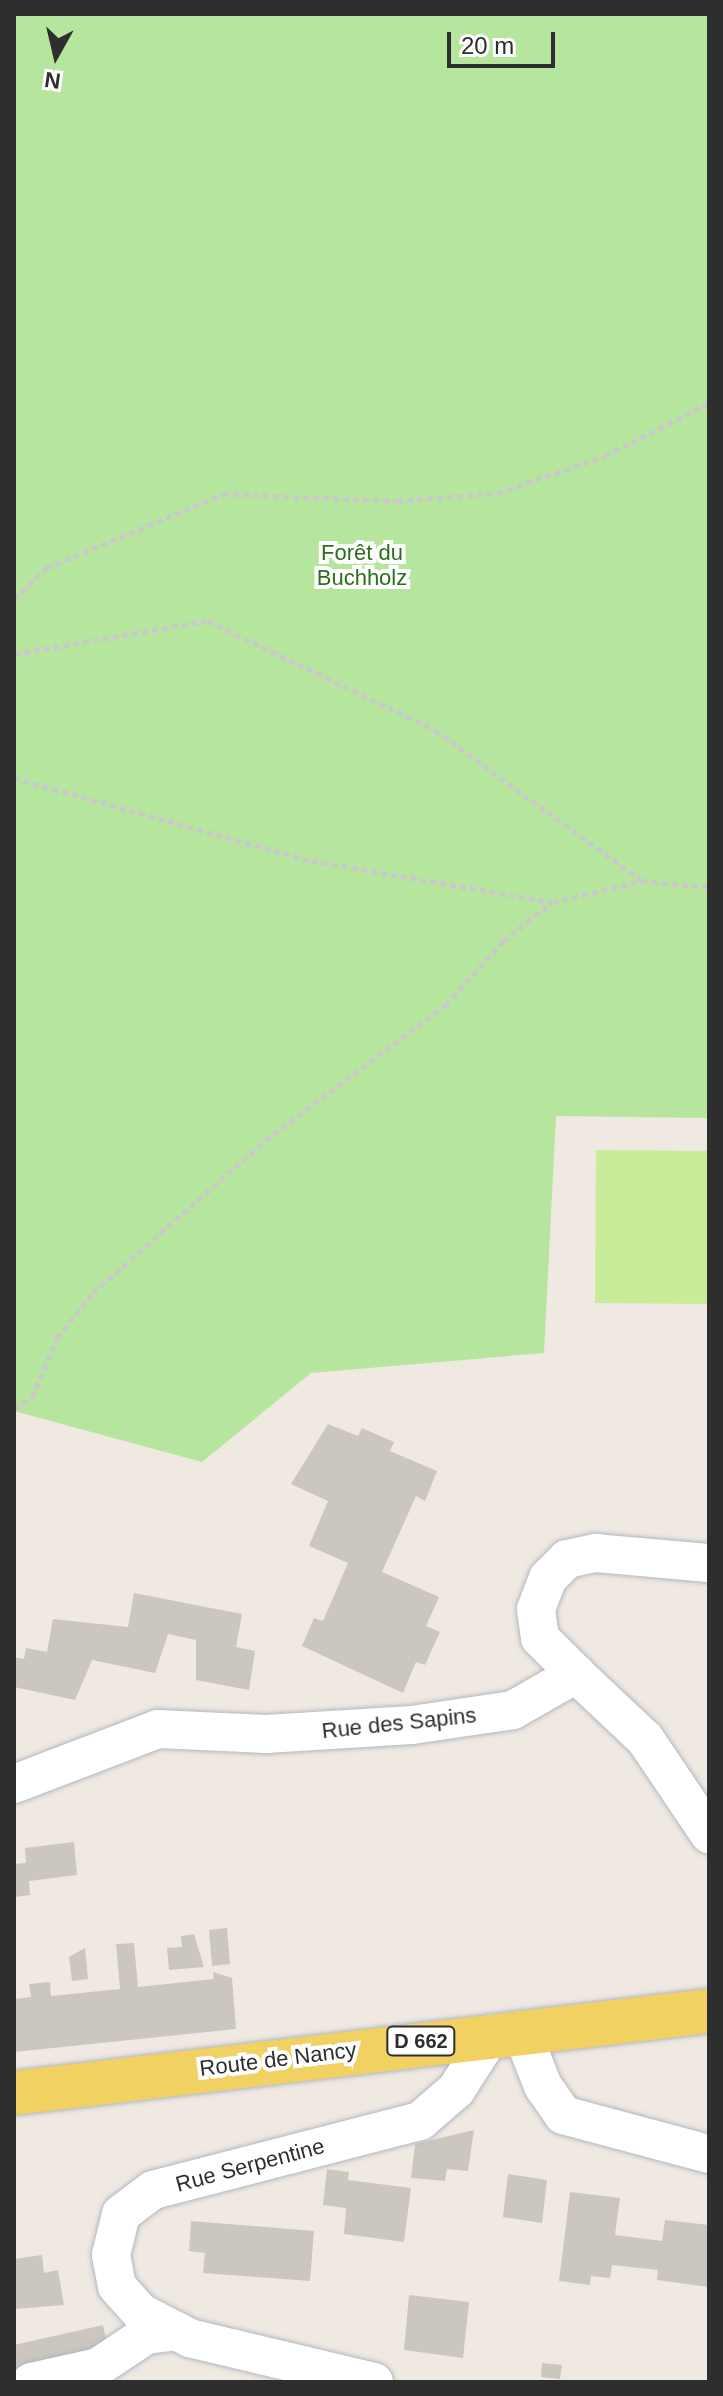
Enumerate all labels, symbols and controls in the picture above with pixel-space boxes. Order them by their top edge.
north arrow [16,16,96,96]
scale bar [451,16,559,66]
text: 20 m [461,32,514,59]
text: N [43,67,62,94]
park label: Forêt du Buchholz [317,539,407,590]
street label: Rue des Sapins [320,1702,478,1744]
road number: D 662 [385,2025,457,2057]
street label: Route de Nancy [198,2036,358,2082]
street label: Rue Serpentine [173,2132,327,2198]

